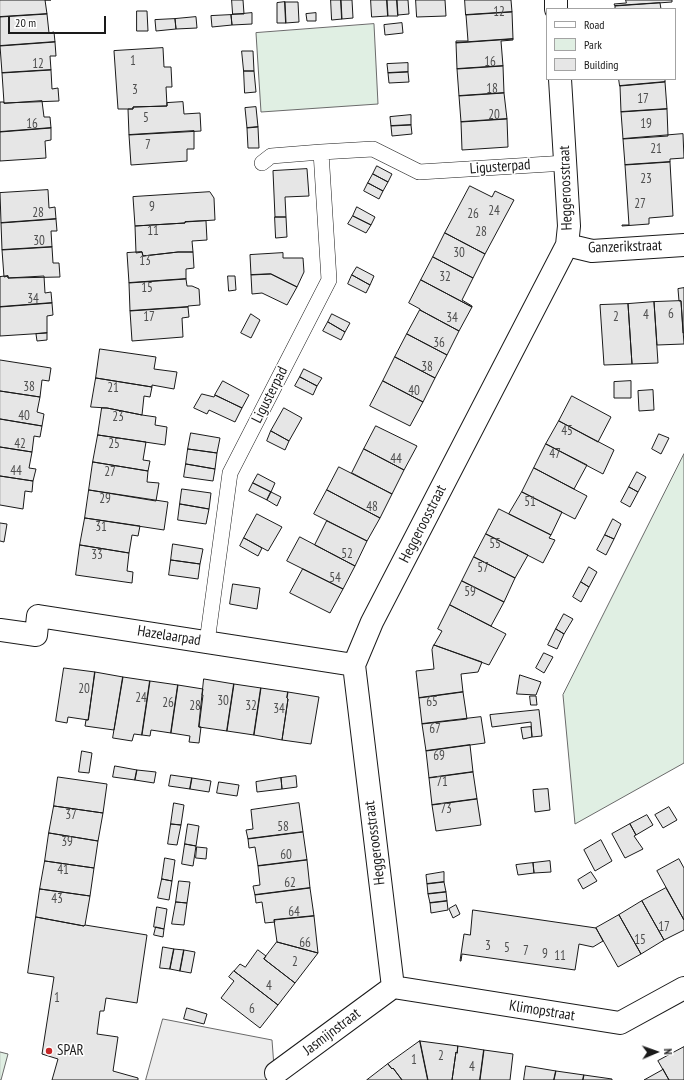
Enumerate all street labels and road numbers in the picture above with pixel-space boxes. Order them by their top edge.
street label: Heggeroosstraat [556,145,576,231]
street label: Ligusterpad [469,156,531,178]
street label: Ganzerikstraat [588,237,662,257]
street label: Ligusterpad [248,364,292,426]
street label: Heggeroosstraat [396,482,450,566]
street label: Hazelaarpad [136,622,202,650]
street label: Heggeroosstraat [361,800,389,886]
street label: Klimopstraat [508,997,576,1025]
street label: Jasmijnstraat [300,1005,364,1059]

